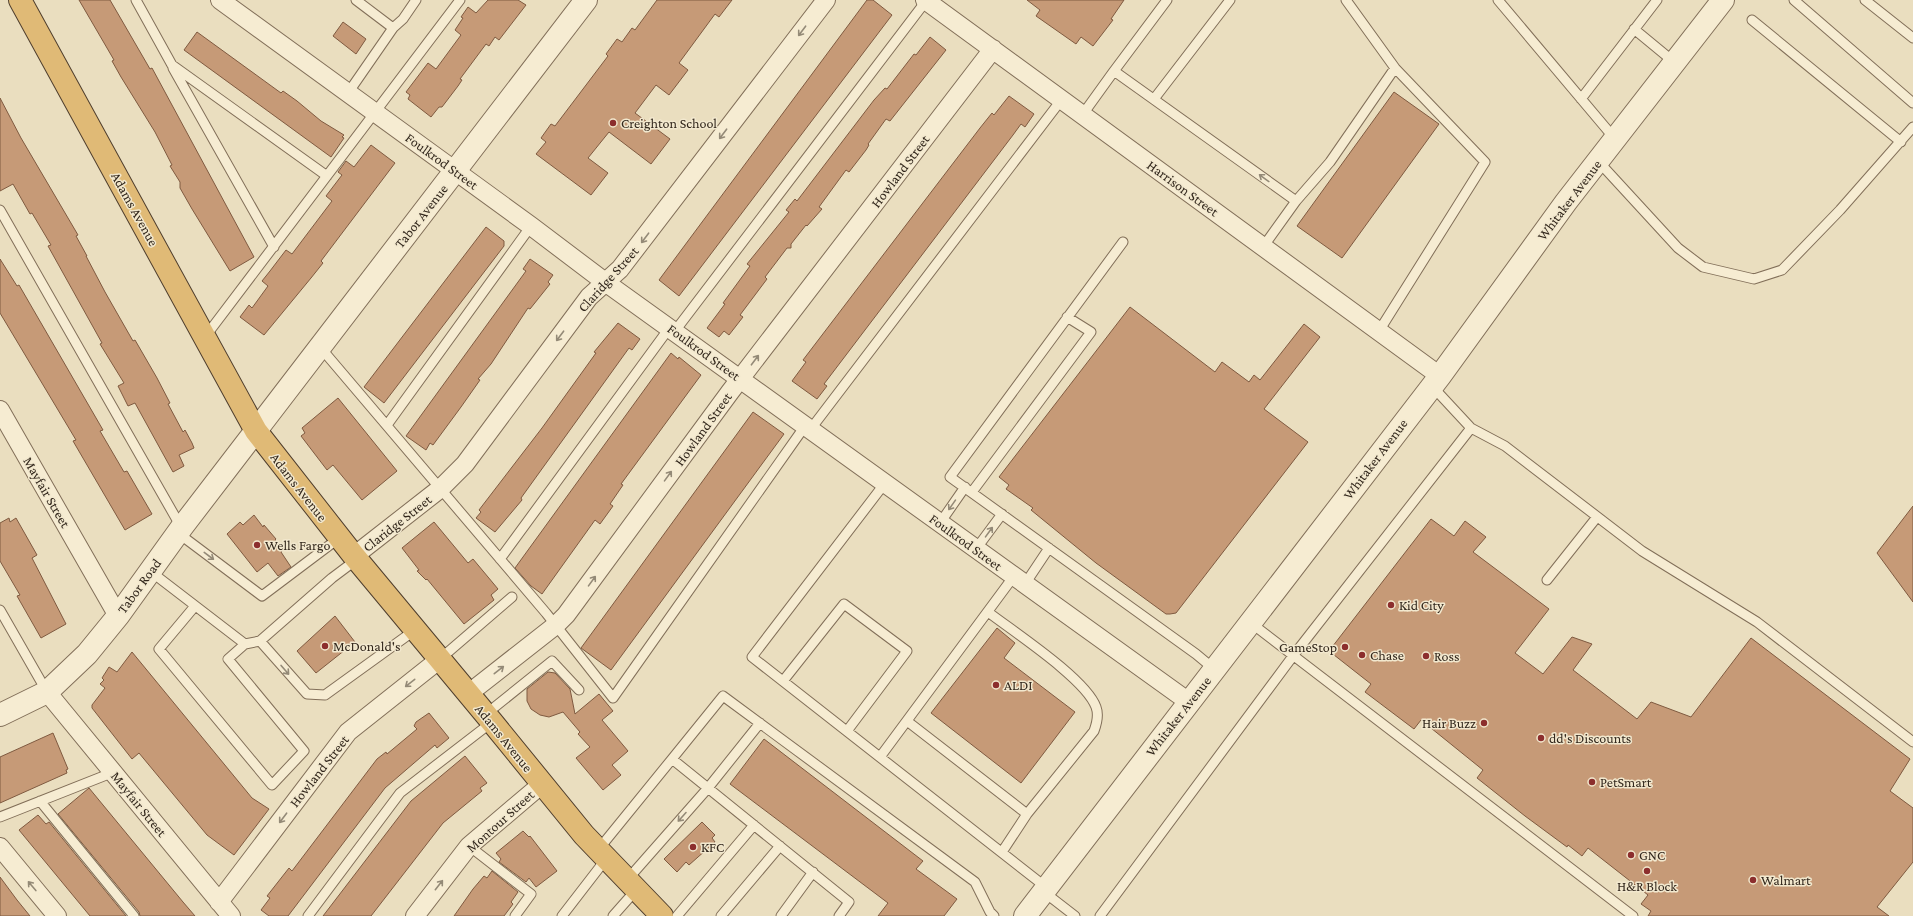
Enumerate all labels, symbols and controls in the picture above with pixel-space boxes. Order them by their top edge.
one-way arrow [798,25,807,36]
place label: Creighton School [621,115,717,131]
marker: Creighton School [608,118,618,128]
street label: Foulkrod Street [403,129,482,193]
one-way arrow [719,129,728,140]
street label: Howland Street [867,131,933,211]
street label: Harrison Street [1144,157,1222,220]
street label: Whitaker Avenue [1534,157,1604,243]
street label: Adams Avenue [108,169,162,249]
one-way arrow [1259,174,1270,182]
street label: Tabor Avenue [391,181,451,251]
one-way arrow [640,232,649,243]
street label: Claridge Street [574,243,642,315]
street label: Foulkrod Street [665,320,744,384]
one-way arrow [556,330,564,341]
one-way arrow [750,355,759,366]
street label: Howland Street [671,389,735,469]
street label: Whitaker Avenue [1340,416,1410,502]
street label: Adams Avenue [267,450,331,524]
street label: Mayfair Street [20,454,74,531]
one-way arrow [664,470,673,481]
street label: Claridge Street [359,491,435,555]
one-way arrow [948,499,956,510]
street label: Foulkrod Street [927,510,1006,574]
one-way arrow [985,526,993,537]
place label: Wells Fargo [265,537,330,553]
marker: Wells Fargo [252,540,262,550]
one-way arrow [203,552,214,561]
street label: Tabor Road [114,555,165,616]
one-way arrow [587,575,596,586]
place label: Kid City [1399,597,1444,613]
marker: Kid City [1386,600,1396,610]
place label: McDonald's [333,638,400,654]
place label: GameStop [1279,639,1337,655]
marker: McDonald's [320,641,330,651]
marker: GameStop [1340,642,1350,652]
place label: Chase [1370,647,1404,663]
place label: Ross [1434,648,1460,664]
marker: Chase [1357,650,1367,660]
marker: Ross [1421,651,1431,661]
one-way arrow [281,665,290,675]
one-way arrow [493,666,504,674]
street label: Whitaker Avenue [1142,673,1214,759]
place label: ALDI [1004,677,1033,693]
one-way arrow [404,679,415,688]
marker: ALDI [991,680,1001,690]
street label: Adams Avenue [472,701,536,775]
place label: Hair Buzz [1422,715,1476,731]
marker: Hair Buzz [1479,718,1489,728]
place label: dd's Discounts [1549,730,1631,746]
street label: Howland Street [286,732,352,810]
marker: dd's Discounts [1536,733,1546,743]
street label: Mayfair Street [108,768,170,840]
place label: PetSmart [1600,774,1652,790]
marker: PetSmart [1587,777,1597,787]
street label: Montour Street [463,786,537,856]
one-way arrow [279,812,287,823]
one-way arrow [678,812,687,823]
place label: KFC [701,839,724,855]
marker: KFC [688,842,698,852]
place label: GNC [1639,847,1665,863]
marker: GNC [1626,850,1636,860]
marker: H&R Block [1642,866,1652,876]
place label: Walmart [1761,872,1811,888]
marker: Walmart [1748,875,1758,885]
place label: H&R Block [1617,878,1677,894]
one-way arrow [435,880,443,891]
one-way arrow [28,881,37,891]

